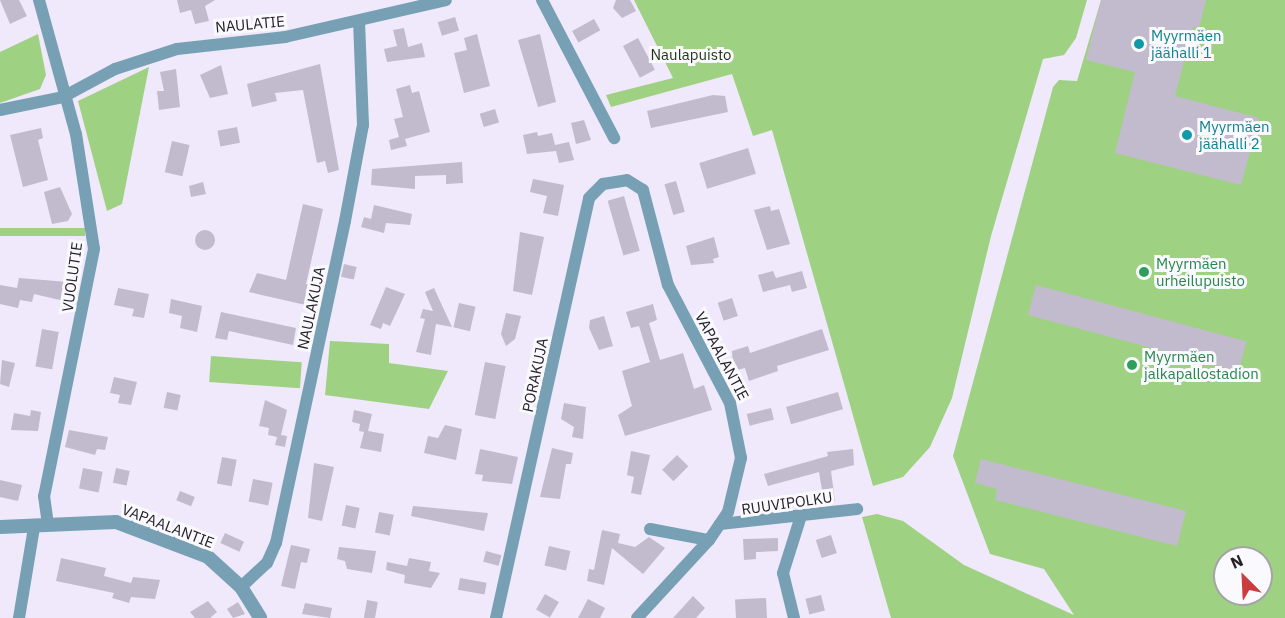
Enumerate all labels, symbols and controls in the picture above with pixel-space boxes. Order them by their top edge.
street label: NAULATIE [214,12,286,36]
place label: Myyrmäen jäähalli 1 [1151,26,1222,61]
marker: Myyrmäen jäähalli 1 [1132,37,1146,51]
park label: Naulapuisto [651,46,731,64]
place label: Myyrmäen jäähalli 2 [1199,117,1270,152]
marker: Myyrmäen jäähalli 2 [1180,128,1194,142]
street label: VUOLUTIE [58,241,86,313]
place label: Myyrmäen urheilupuisto [1156,254,1245,289]
street label: NAULAKUJA [293,265,329,351]
marker: Myyrmäen urheilupuisto [1137,265,1151,279]
street label: VAPAALANTIE [691,309,753,403]
street label: PORAKUJA [518,336,552,414]
place label: Myyrmäen jalkapallostadion [1144,347,1259,382]
marker: Myyrmäen jalkapallostadion [1125,358,1139,372]
street label: RUUVIPOLKU [740,488,834,518]
street label: VAPAALANTIE [119,500,217,552]
north arrow [1213,546,1273,606]
text: N [1227,550,1246,573]

